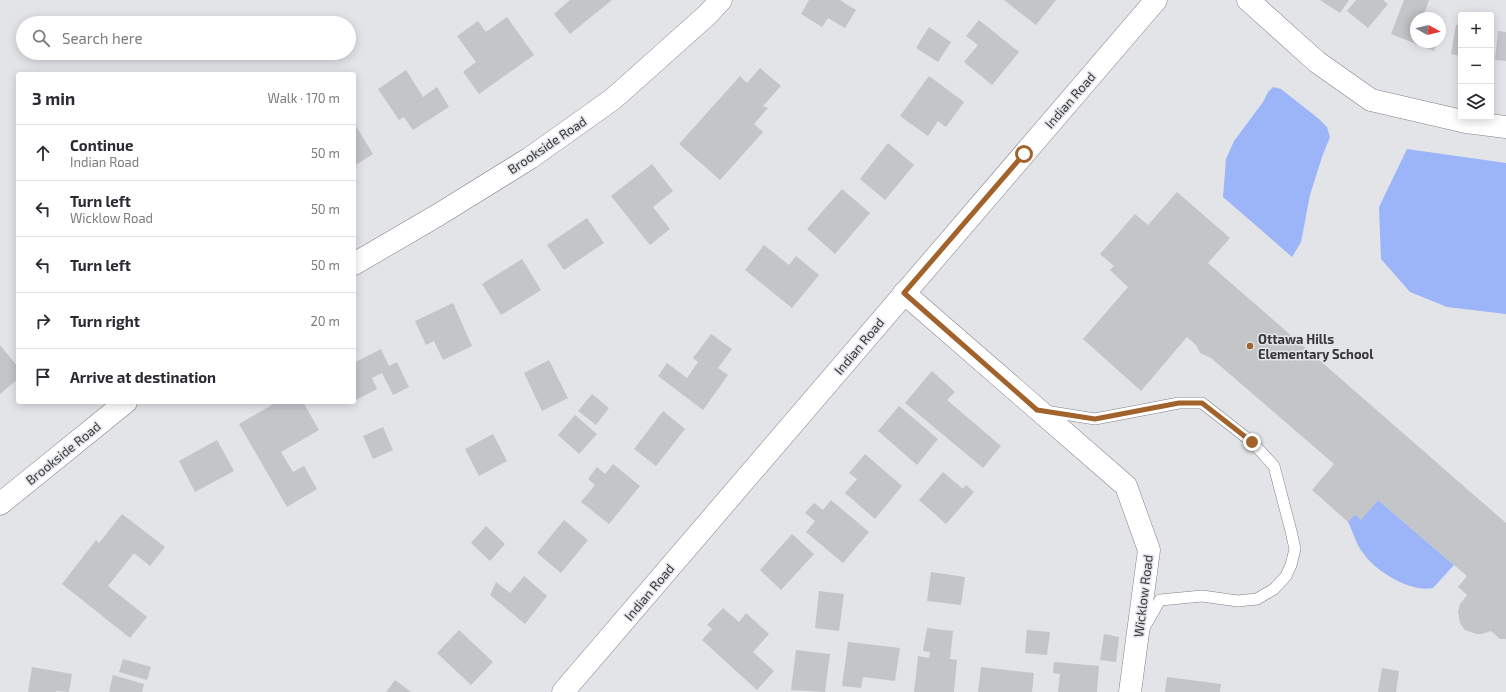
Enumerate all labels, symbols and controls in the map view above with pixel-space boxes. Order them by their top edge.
north arrow [1410,12,1446,48]
map controls [1458,12,1494,120]
button: + [1458,12,1494,48]
search box [16,16,356,60]
icon: search [30,27,52,49]
text: Search here [62,29,143,47]
button: − [1458,48,1494,84]
street label: Indian Road [1041,69,1099,131]
button: layers [1458,84,1494,120]
text: 3 min [32,88,75,108]
text: Walk · 170 m [268,90,340,106]
street label: Brookside Road [505,113,589,177]
text: Continue [70,136,133,154]
icon: ahead [32,142,54,164]
text: 50 m [311,145,340,161]
route start [1015,145,1033,163]
text: Indian Road [70,154,139,170]
text: Turn left [70,192,131,210]
icon: left [32,198,54,220]
text: 50 m [311,201,340,217]
text: Wicklow Road [70,210,153,226]
icon: left [32,254,54,276]
text: Turn left [70,256,131,274]
text: 50 m [311,257,340,273]
icon: right [32,310,54,332]
text: Turn right [70,312,140,330]
text: 20 m [311,313,340,329]
street label: Indian Road [831,314,887,378]
place label: Ottawa Hills Elementary School [1258,331,1374,362]
marker: Ottawa Hills Elementary School [1245,341,1255,351]
icon: arrive [32,366,54,388]
text: Arrive at destination [70,368,216,386]
street label: Brookside Road [22,418,104,488]
route end [1243,433,1261,451]
street label: Wicklow Road [1130,554,1156,638]
street label: Indian Road [621,560,677,624]

